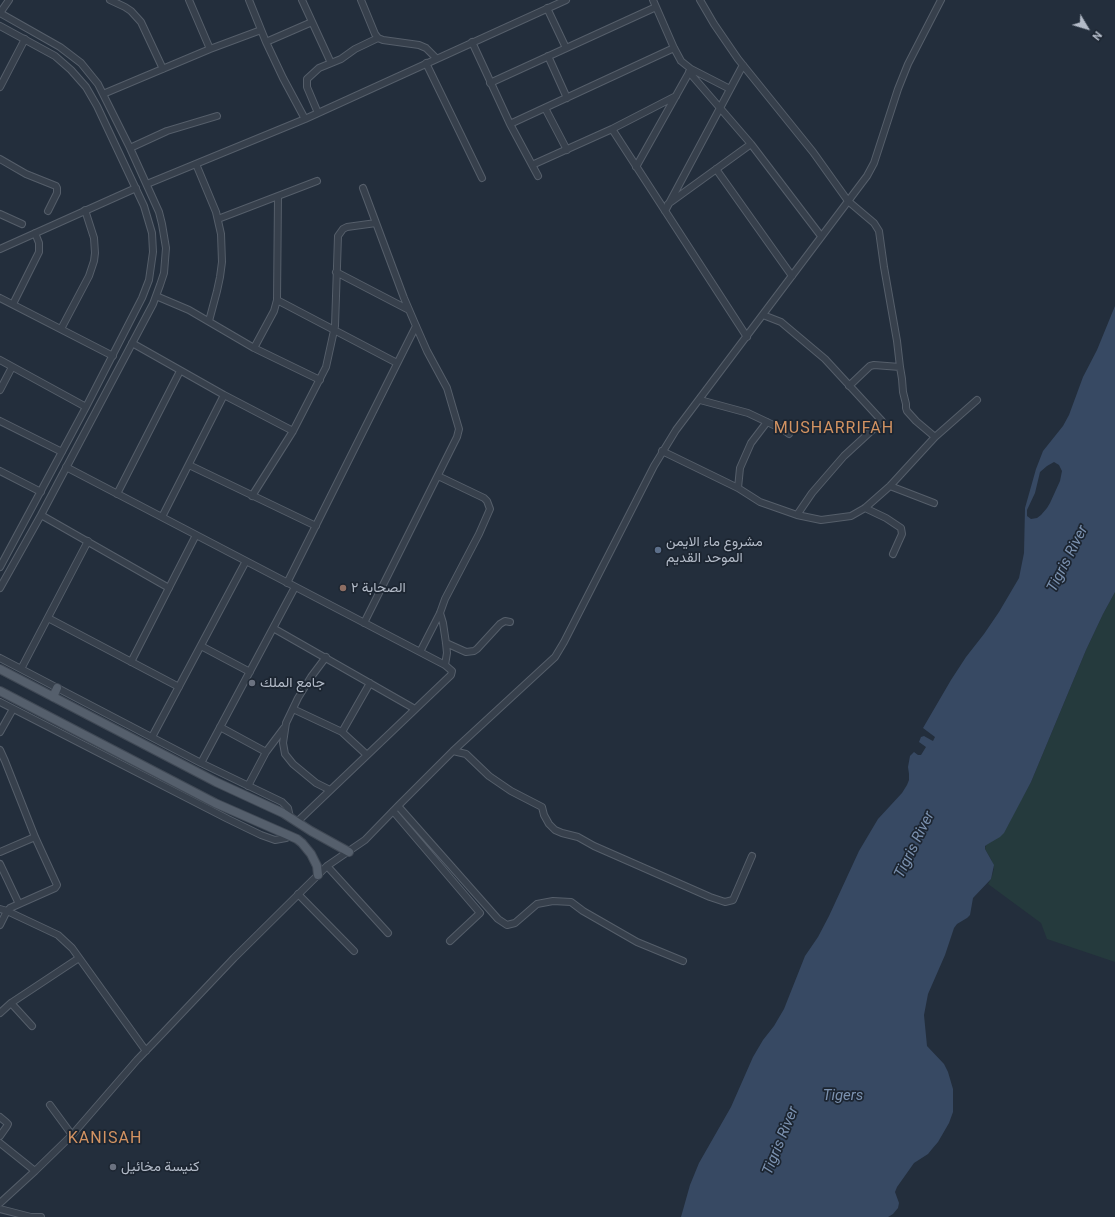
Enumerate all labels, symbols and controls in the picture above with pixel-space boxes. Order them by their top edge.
north arrow [1067,8,1107,48]
text: N [1089,29,1104,43]
district label: MUSHARRIFAH [774,419,894,439]
water label: Tigris River [1044,523,1092,595]
place label: مشروع ماء الايمن الموحد القديم [666,534,763,566]
marker: مشروع ماء الايمن الموحد القديم [653,545,663,555]
place label: الصحابة ٢ [351,580,406,596]
marker: الصحابة ٢ [338,583,348,593]
place label: جامع الملك [260,675,325,691]
marker: جامع الملك [247,678,257,688]
water label: Tigris River [891,809,939,881]
water label: Tigers [823,1087,863,1105]
water label: Tigris River [759,1104,803,1178]
district label: KANISAH [68,1129,142,1149]
place label: كنيسة مخائيل [121,1159,199,1175]
marker: كنيسة مخائيل [108,1162,118,1172]

